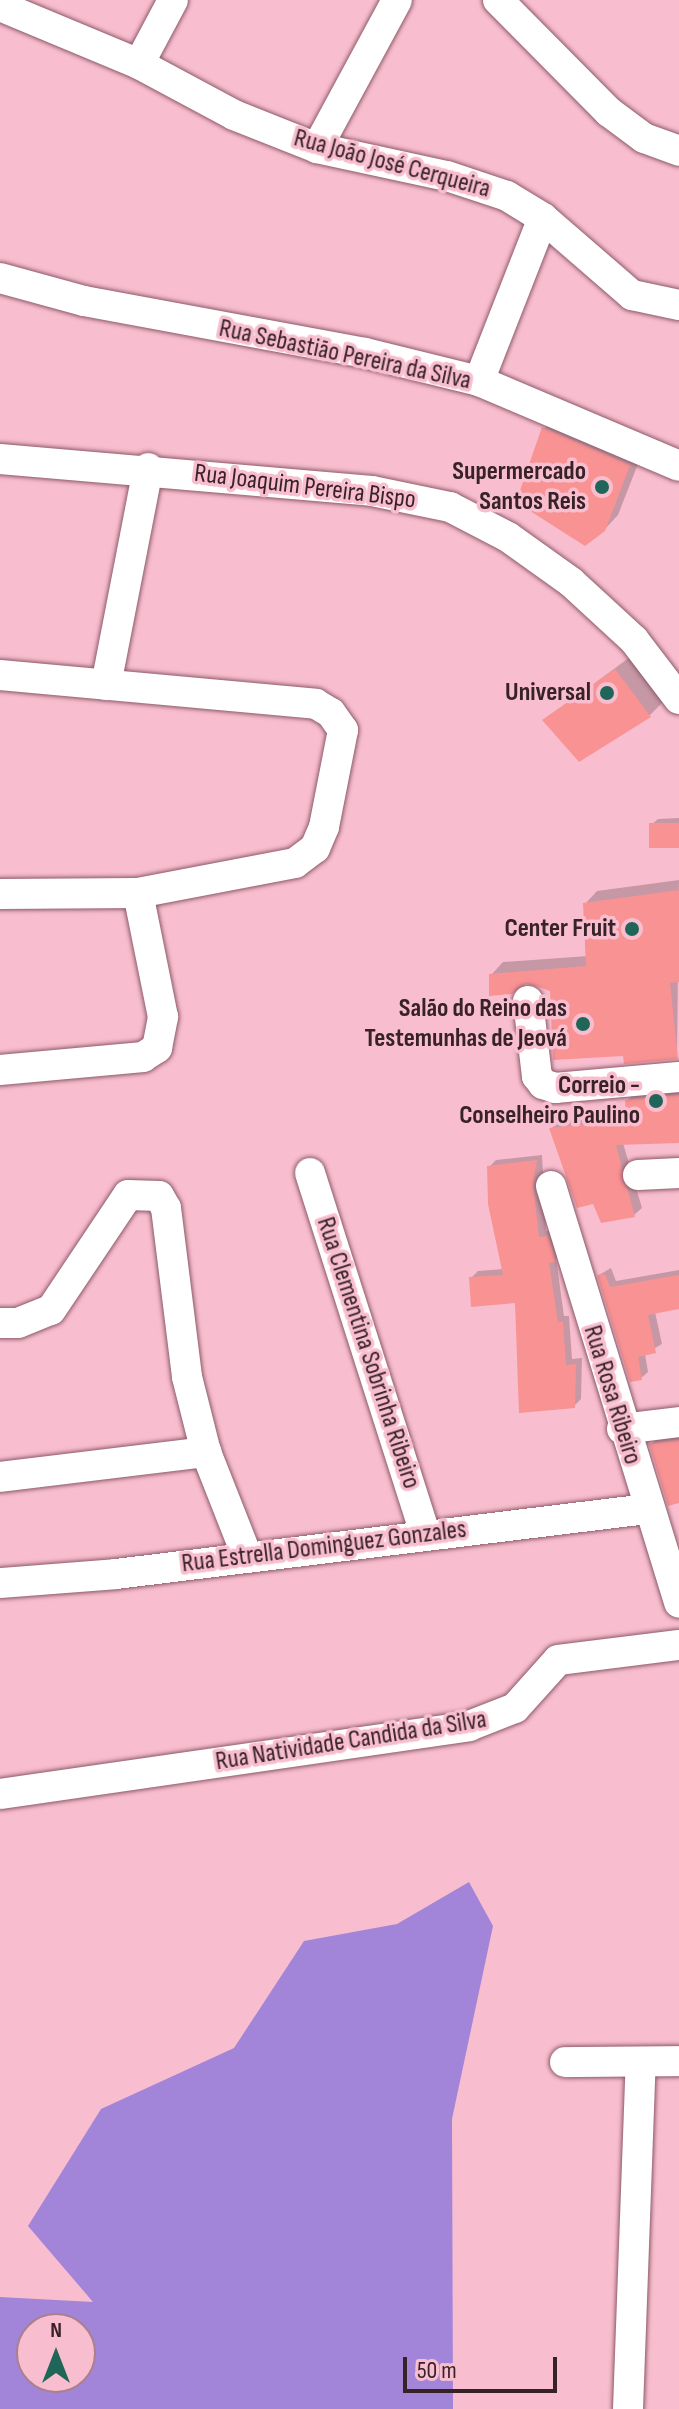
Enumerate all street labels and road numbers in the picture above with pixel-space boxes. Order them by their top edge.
street label: Rua João José Cerqueira [290,123,494,205]
street label: Rua Sebastião Pereira da Silva [216,313,474,397]
street label: Rua Joaquim Pereira Bispo [193,458,417,516]
street label: Rua Clementina Sobrinha Ribeiro [309,1213,427,1493]
street label: Rua Rosa Ribeiro [576,1322,648,1468]
street label: Rua Estrella Dominguez Gonzales [180,1514,468,1580]
street label: Rua Natividade Candida da Silva [213,1704,489,1778]

